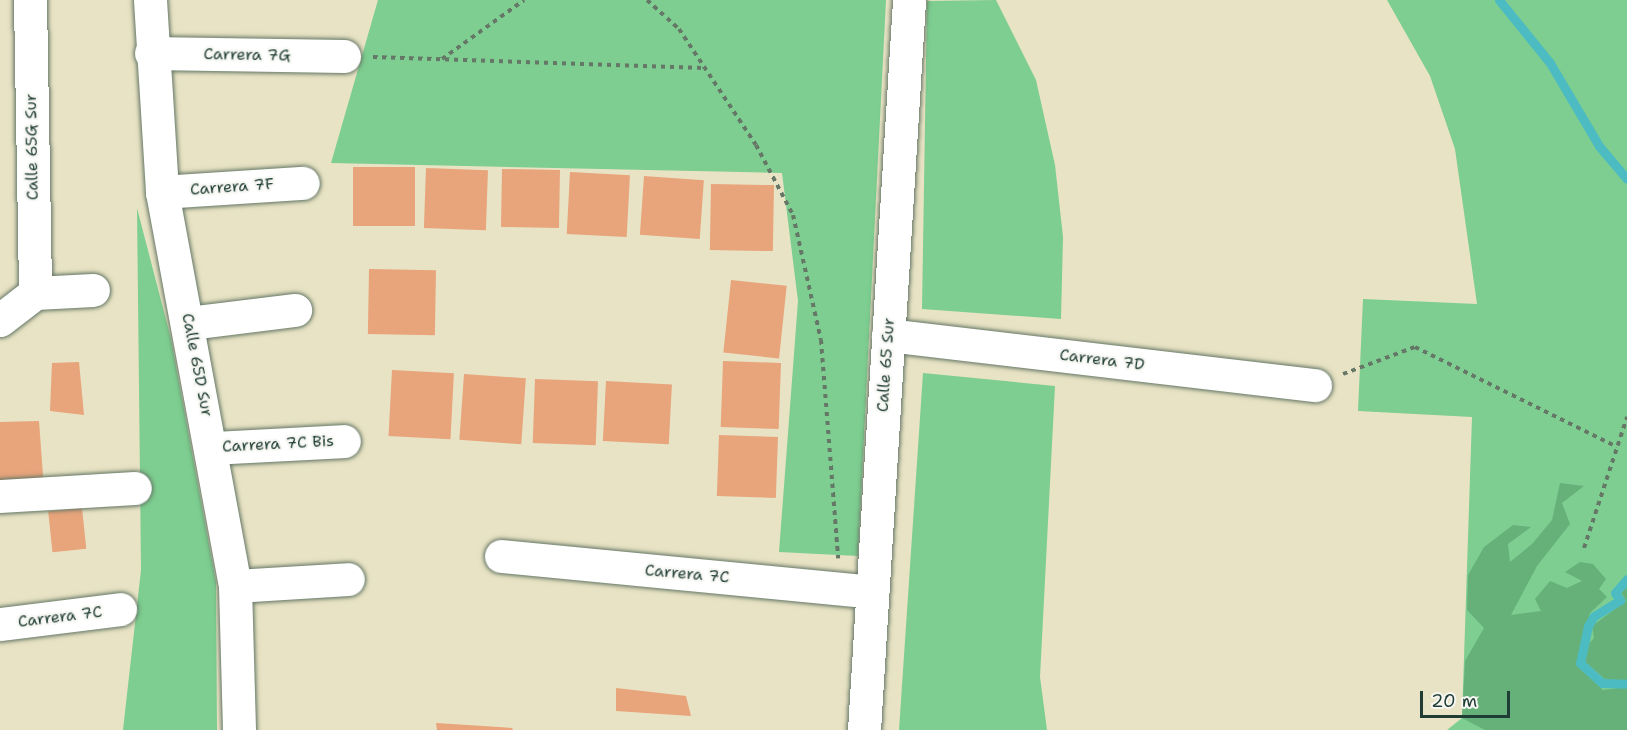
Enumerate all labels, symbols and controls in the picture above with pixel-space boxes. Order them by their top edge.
street label: Carrera 7G [203,45,291,65]
street label: Calle 65G Sur [21,94,43,200]
street label: Carrera 7F [189,174,275,200]
street label: Calle 65D Sur [178,312,216,418]
street label: Calle 65 Sur [873,317,899,413]
street label: Carrera 7D [1058,345,1146,375]
street label: Carrera 7C Bis [222,431,334,457]
street label: Carrera 7C [644,561,730,587]
street label: Carrera 7C [17,602,103,632]
scale bar [1423,679,1513,717]
text: 20 m [1431,689,1477,713]

